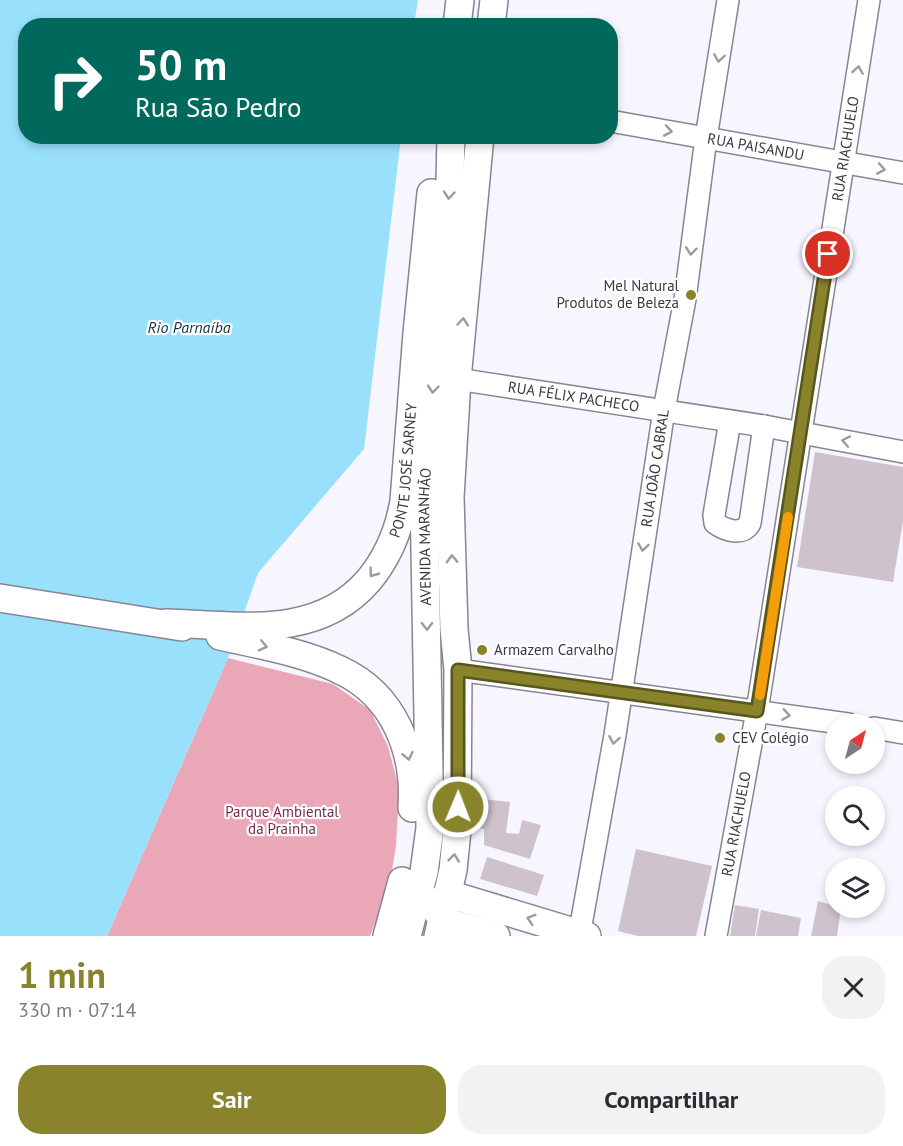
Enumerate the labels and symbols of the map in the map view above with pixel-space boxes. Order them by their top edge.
one-way arrow [713,53,725,62]
one-way arrow [851,65,863,75]
street label: RUA RIACHUELO [827,95,863,202]
one-way arrow [663,124,673,137]
street label: RUA PAISANDU [706,128,806,164]
one-way arrow [876,163,885,175]
one-way arrow [443,190,456,199]
pin [802,228,853,279]
one-way arrow [686,246,698,255]
place label: Mel Natural Produtos de Beleza [557,276,680,312]
marker: Mel Natural Produtos de Beleza [684,288,698,302]
water label: Rio Parnaíba [147,317,231,337]
one-way arrow [456,318,469,327]
street label: RUA FÉLIX PACHECO [507,377,641,416]
one-way arrow [427,385,440,394]
street label: PONTE JOSÉ SARNEY [385,402,421,540]
street label: RUA JOÃO CABRAL [636,408,673,528]
one-way arrow [841,435,851,448]
street label: AVENIDA MARANHÃO [414,467,435,606]
one-way arrow [638,542,650,551]
one-way arrow [446,554,458,563]
one-way arrow [370,566,381,577]
one-way arrow [421,621,433,630]
one-way arrow [258,639,268,652]
place label: Armazem Carvalho [494,640,614,659]
marker: Armazem Carvalho [475,643,489,657]
one-way arrow [782,709,791,721]
north arrow [825,714,885,774]
place label: CEV Colégio [732,728,809,747]
marker: CEV Colégio [713,731,727,745]
one-way arrow [608,734,621,744]
one-way arrow [401,751,414,761]
street label: RUA RIACHUELO [717,770,755,878]
position arrow [426,775,490,839]
park label: Parque Ambiental da Prainha [225,802,339,838]
one-way arrow [448,854,460,863]
one-way arrow [526,914,537,926]

